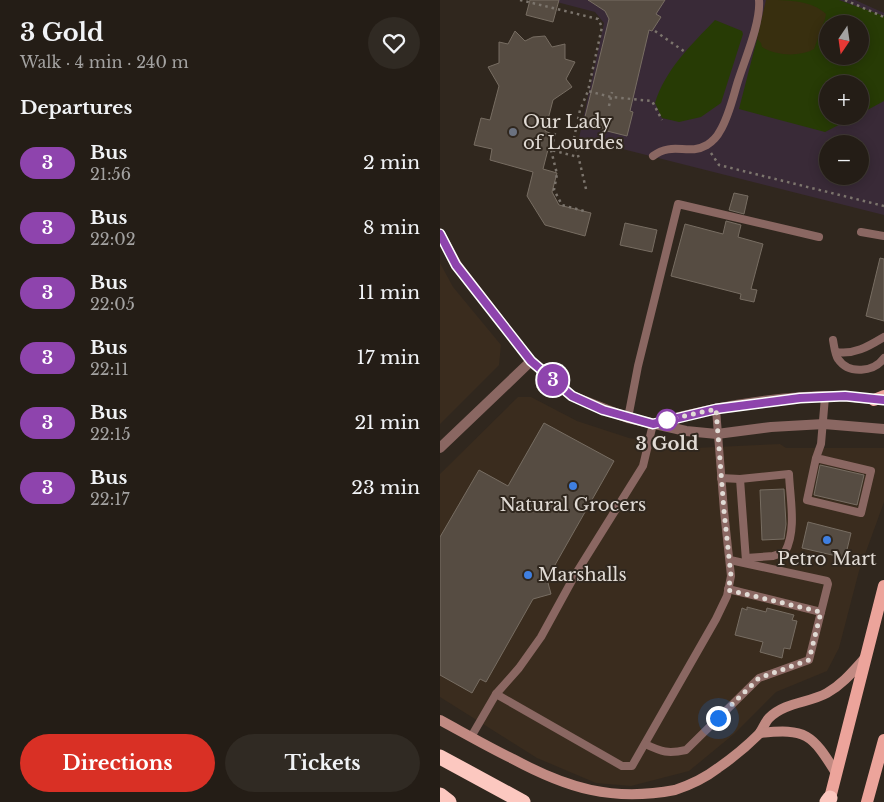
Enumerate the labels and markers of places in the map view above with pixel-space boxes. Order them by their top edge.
place label: Our Lady of Lourdes [523,111,623,154]
marker: Our Lady of Lourdes [507,126,519,138]
marker: 3 Gold [656,409,678,431]
place label: 3 Gold [636,433,699,455]
marker: Natural Grocers [567,480,579,492]
place label: Natural Grocers [500,494,646,516]
marker: Petro Mart [821,534,833,546]
place label: Petro Mart [777,548,877,570]
place label: Marshalls [538,564,627,586]
marker: Marshalls [522,569,534,581]

